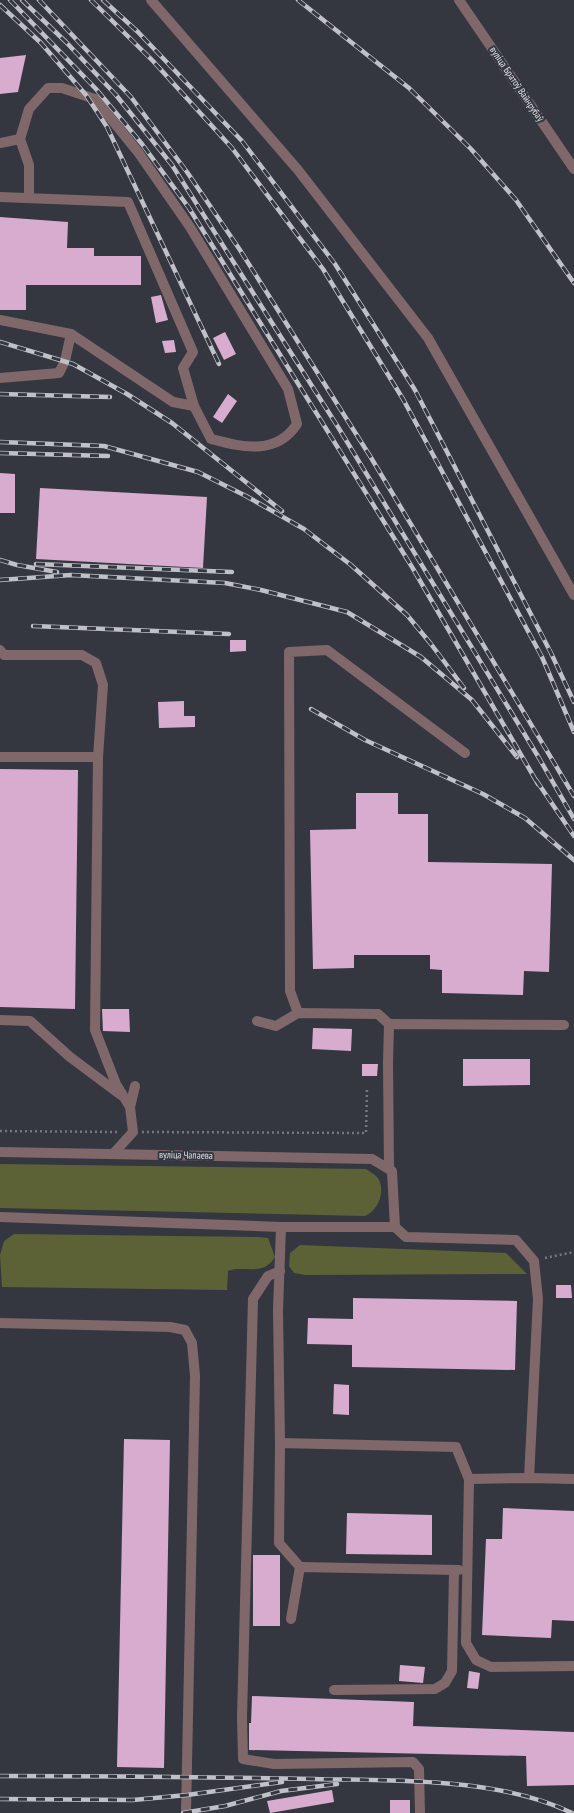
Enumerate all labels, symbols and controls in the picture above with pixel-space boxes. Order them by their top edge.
street label: вуліца Братоў Вайнрубаў [487,44,547,124]
street label: вуліца Чапаева [159,1148,213,1162]

